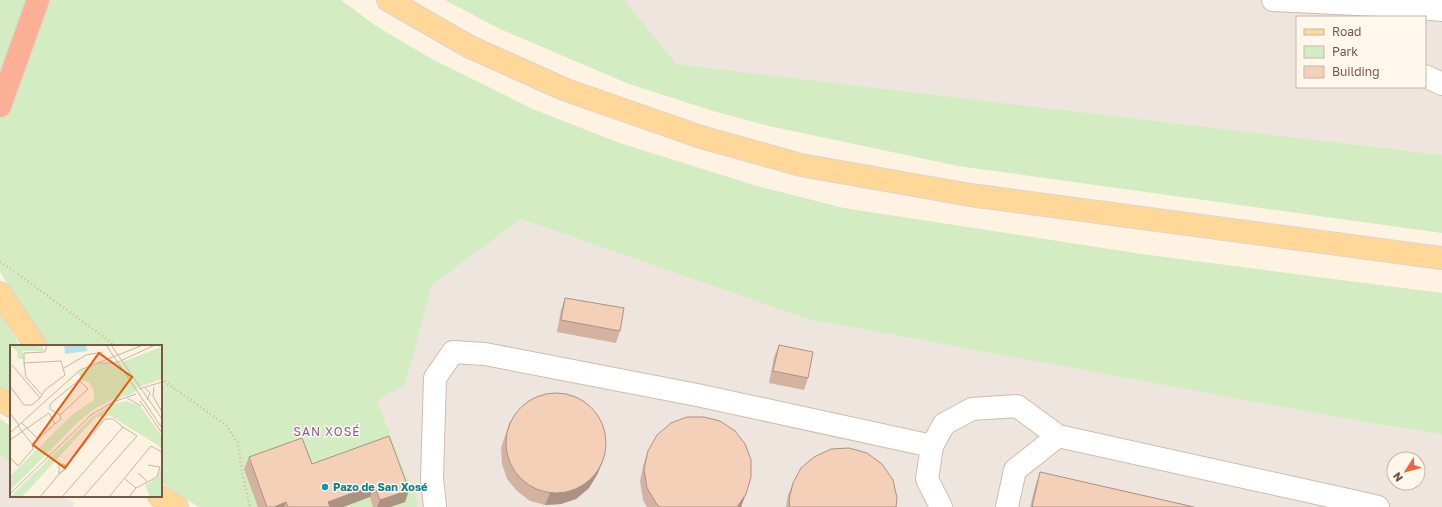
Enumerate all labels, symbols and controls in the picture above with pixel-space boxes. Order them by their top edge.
legend [1296,16,1426,88]
text: Road [1332,24,1361,39]
text: Park [1332,44,1358,59]
text: Building [1332,64,1380,79]
inset map [10,345,162,497]
district label: SAN XOSÉ [293,424,361,439]
north arrow [1386,451,1426,491]
text: N [1390,470,1405,484]
place label: Pazo de San Xosé [333,480,428,493]
marker: Pazo de San Xosé [320,482,330,492]

